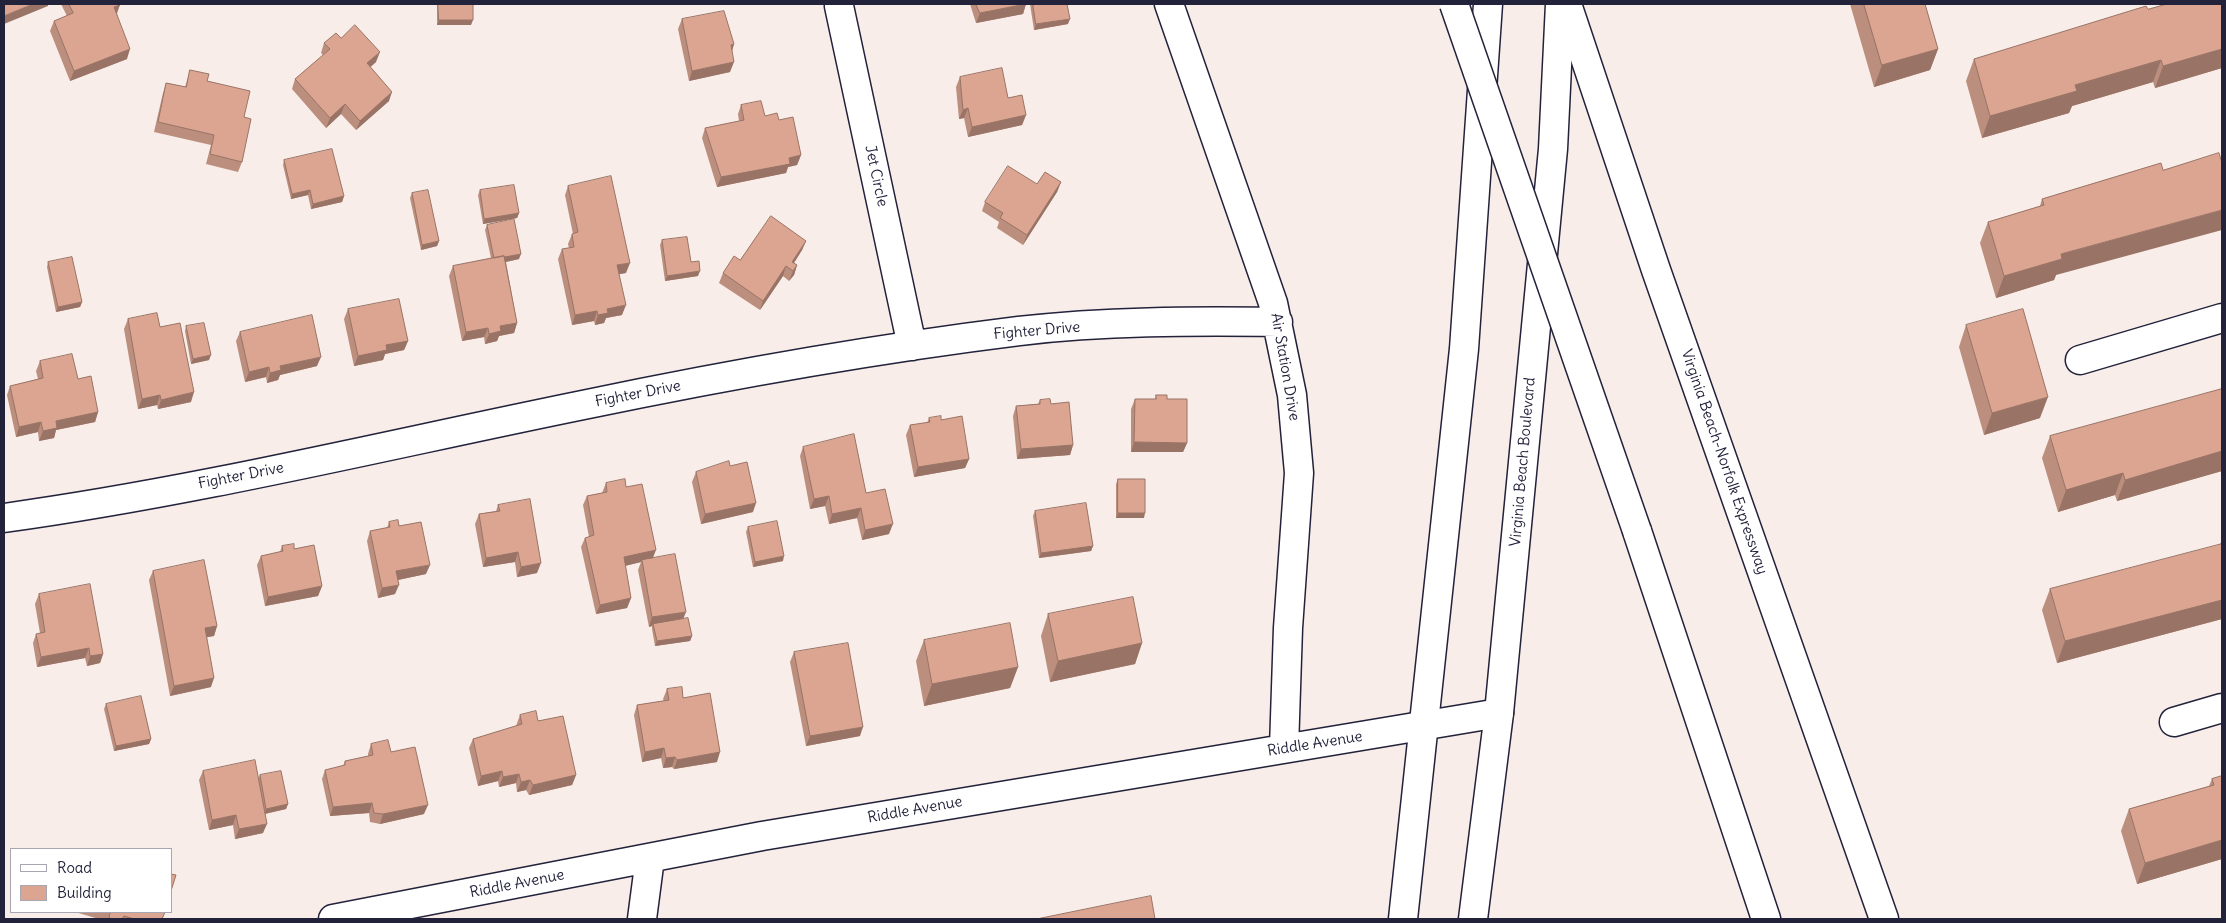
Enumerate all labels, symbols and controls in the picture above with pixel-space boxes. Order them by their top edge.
street label: Jet Circle [861,144,891,208]
street label: Air Station Drive [1267,312,1303,422]
street label: Fighter Drive [993,318,1081,344]
street label: Virginia Beach-Norfolk Expressway [1677,347,1771,577]
street label: Fighter Drive [594,377,682,411]
street label: Virginia Beach Boulevard [1507,377,1539,547]
street label: Fighter Drive [197,459,285,493]
street label: Riddle Avenue [1266,728,1364,760]
street label: Riddle Avenue [866,793,964,827]
legend [10,848,172,913]
text: Road [57,858,92,877]
street label: Riddle Avenue [468,866,566,902]
text: Building [57,883,112,902]

